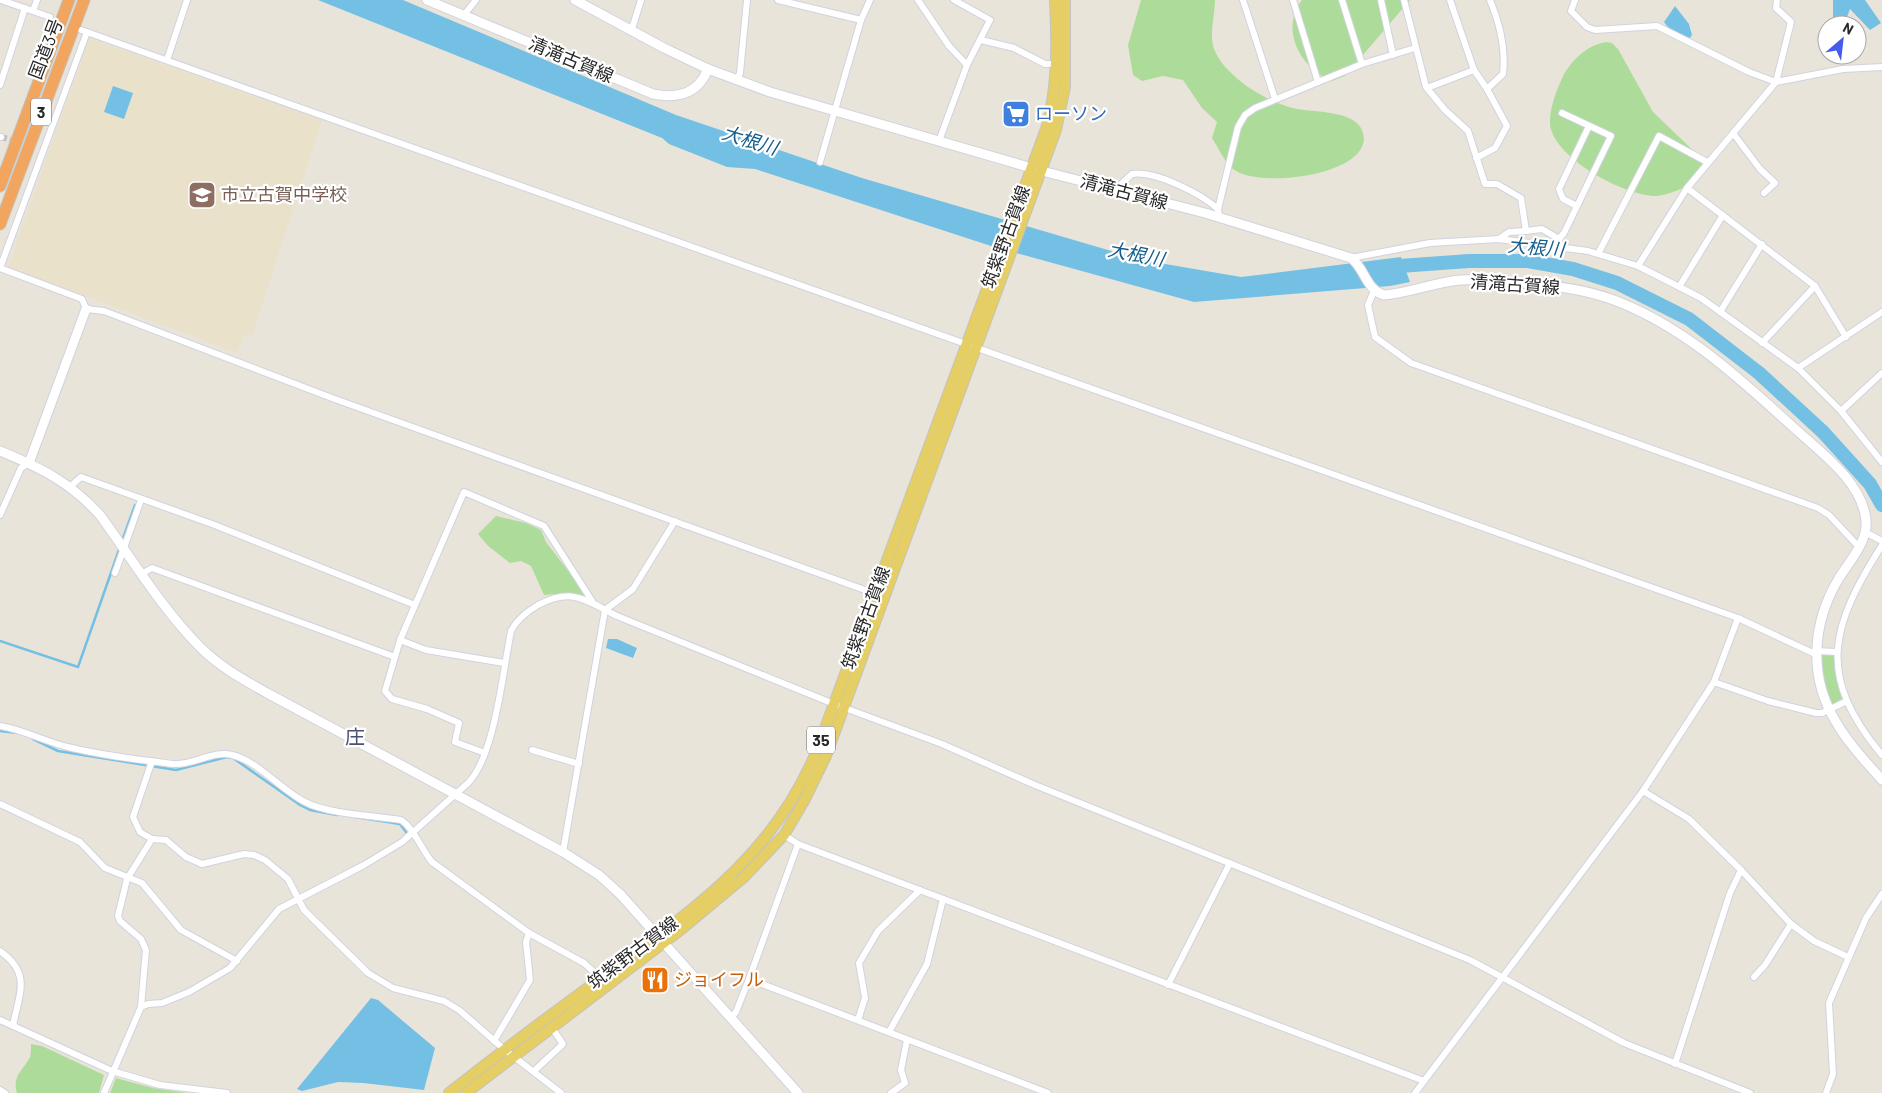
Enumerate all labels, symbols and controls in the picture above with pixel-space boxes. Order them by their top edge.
street label: 国道3号 [23,15,67,82]
north arrow [1817,15,1867,65]
text: N [1840,18,1856,38]
street label: 清滝古賀線 [526,31,617,87]
road number: 3 [31,98,51,125]
supermarket icon: ローソン [1001,99,1031,129]
place label: ローソン [1035,102,1107,124]
water label: 大根川 [720,120,783,159]
street label: 清滝古賀線 [1078,169,1171,213]
school or university icon: 市立古賀中学校 [187,180,217,210]
street label: 筑紫野古賀線 [976,182,1034,291]
place label: 市立古賀中学校 [221,183,347,205]
water label: 大根川 [1507,233,1567,261]
water label: 大根川 [1106,237,1168,271]
street label: 清滝古賀線 [1469,270,1561,298]
street label: 筑紫野古賀線 [836,563,894,672]
district label: 庄 [345,724,365,748]
road number: 35 [807,726,835,754]
street label: 筑紫野古賀線 [583,911,682,993]
restaurant icon: ジョイフル [640,965,670,995]
place label: ジョイフル [674,968,764,990]

